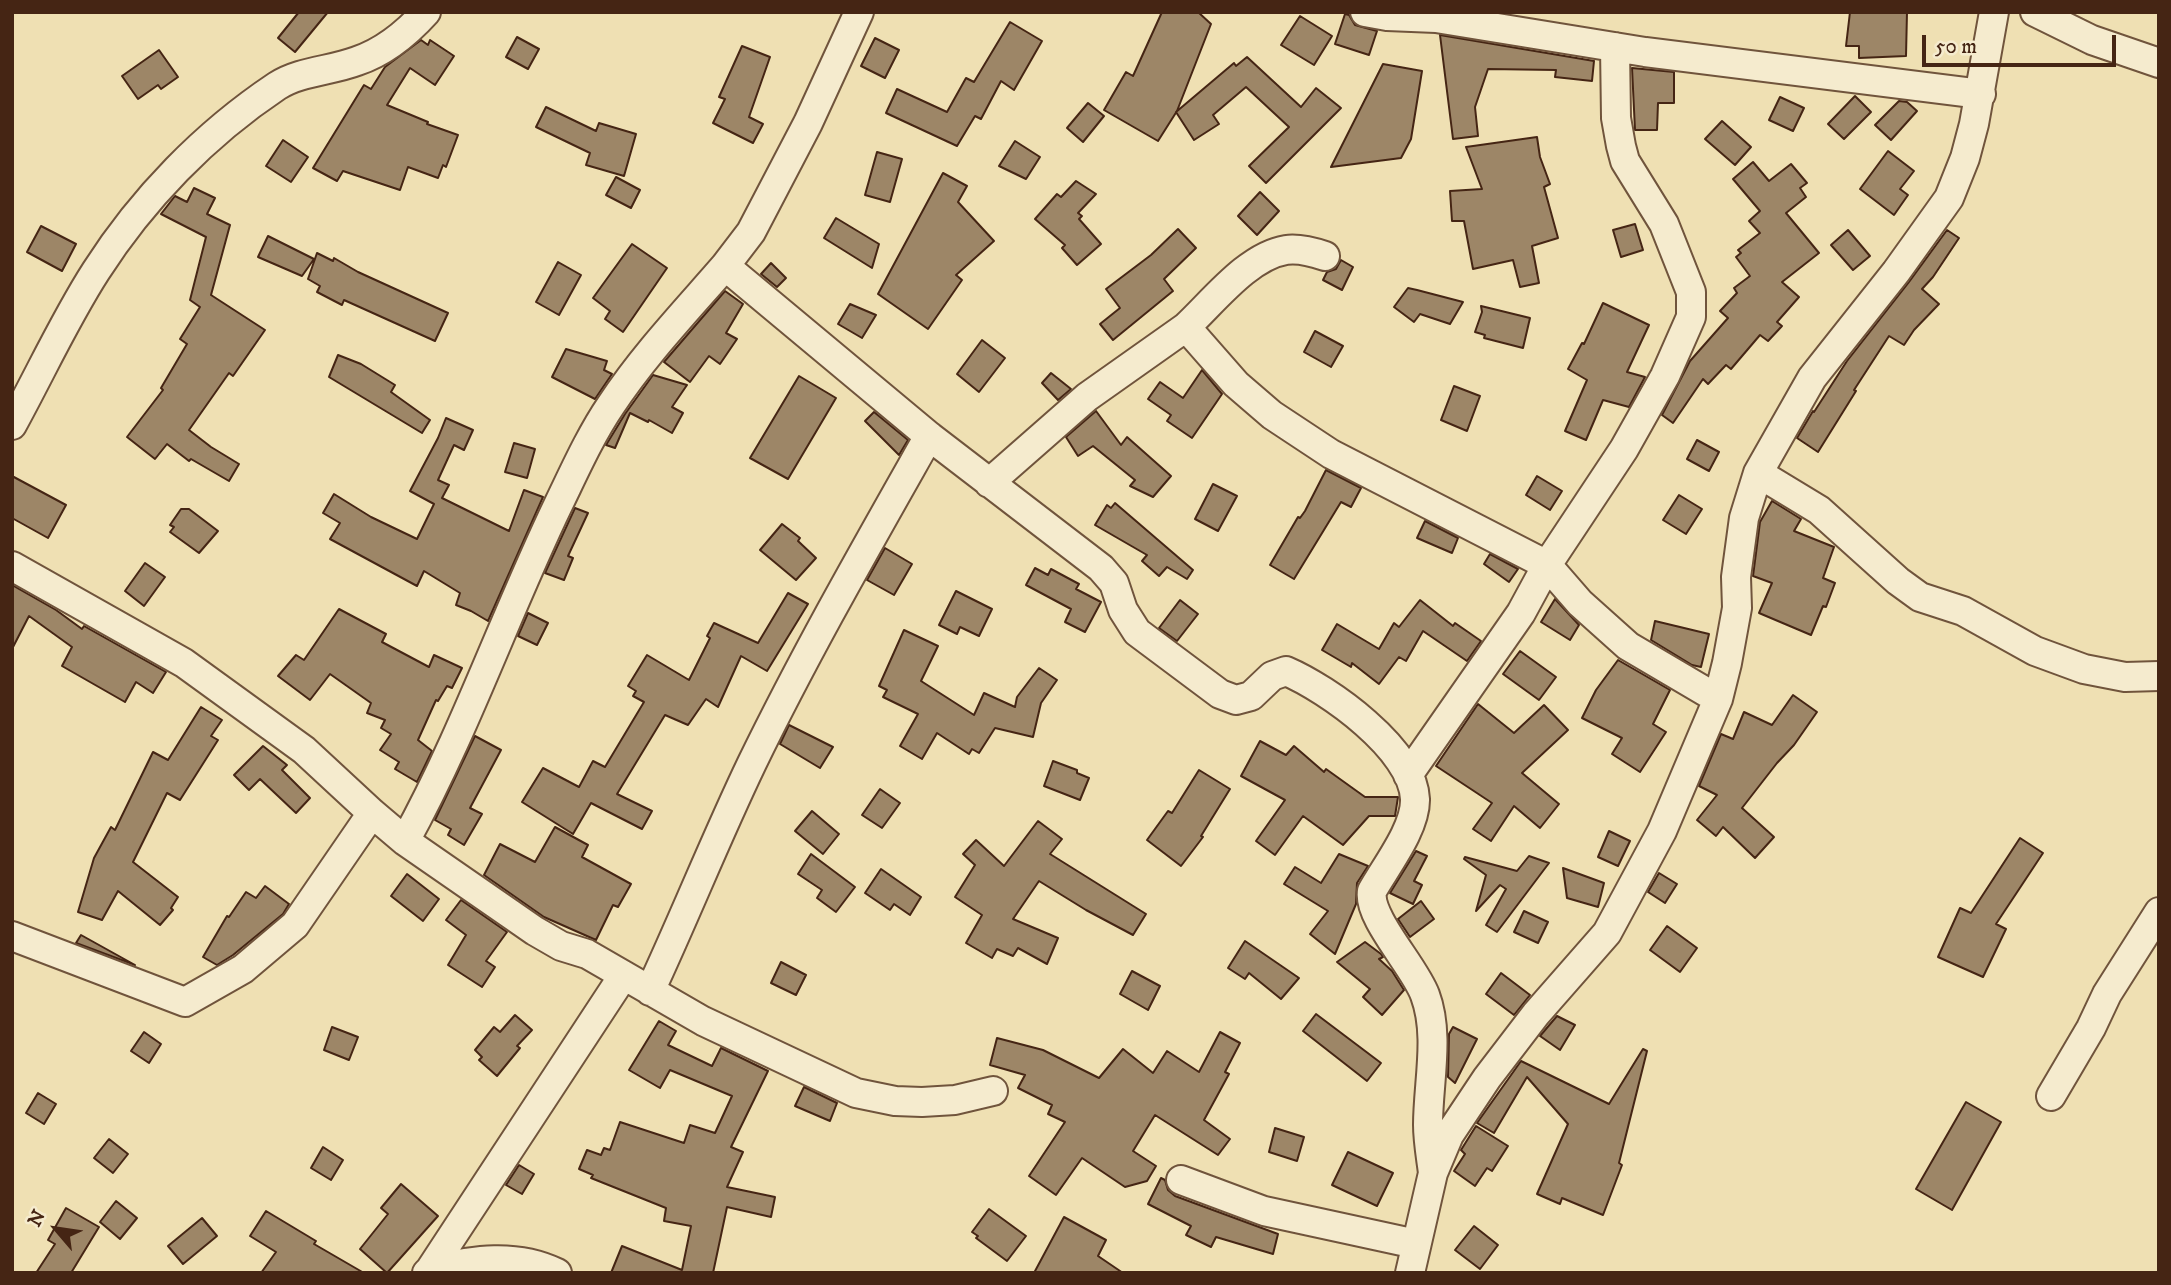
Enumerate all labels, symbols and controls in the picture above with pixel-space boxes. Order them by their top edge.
scale bar [1926,21,2120,65]
text: 50 m [1935,34,1977,60]
north arrow [21,1194,91,1264]
text: N [23,1206,51,1231]

